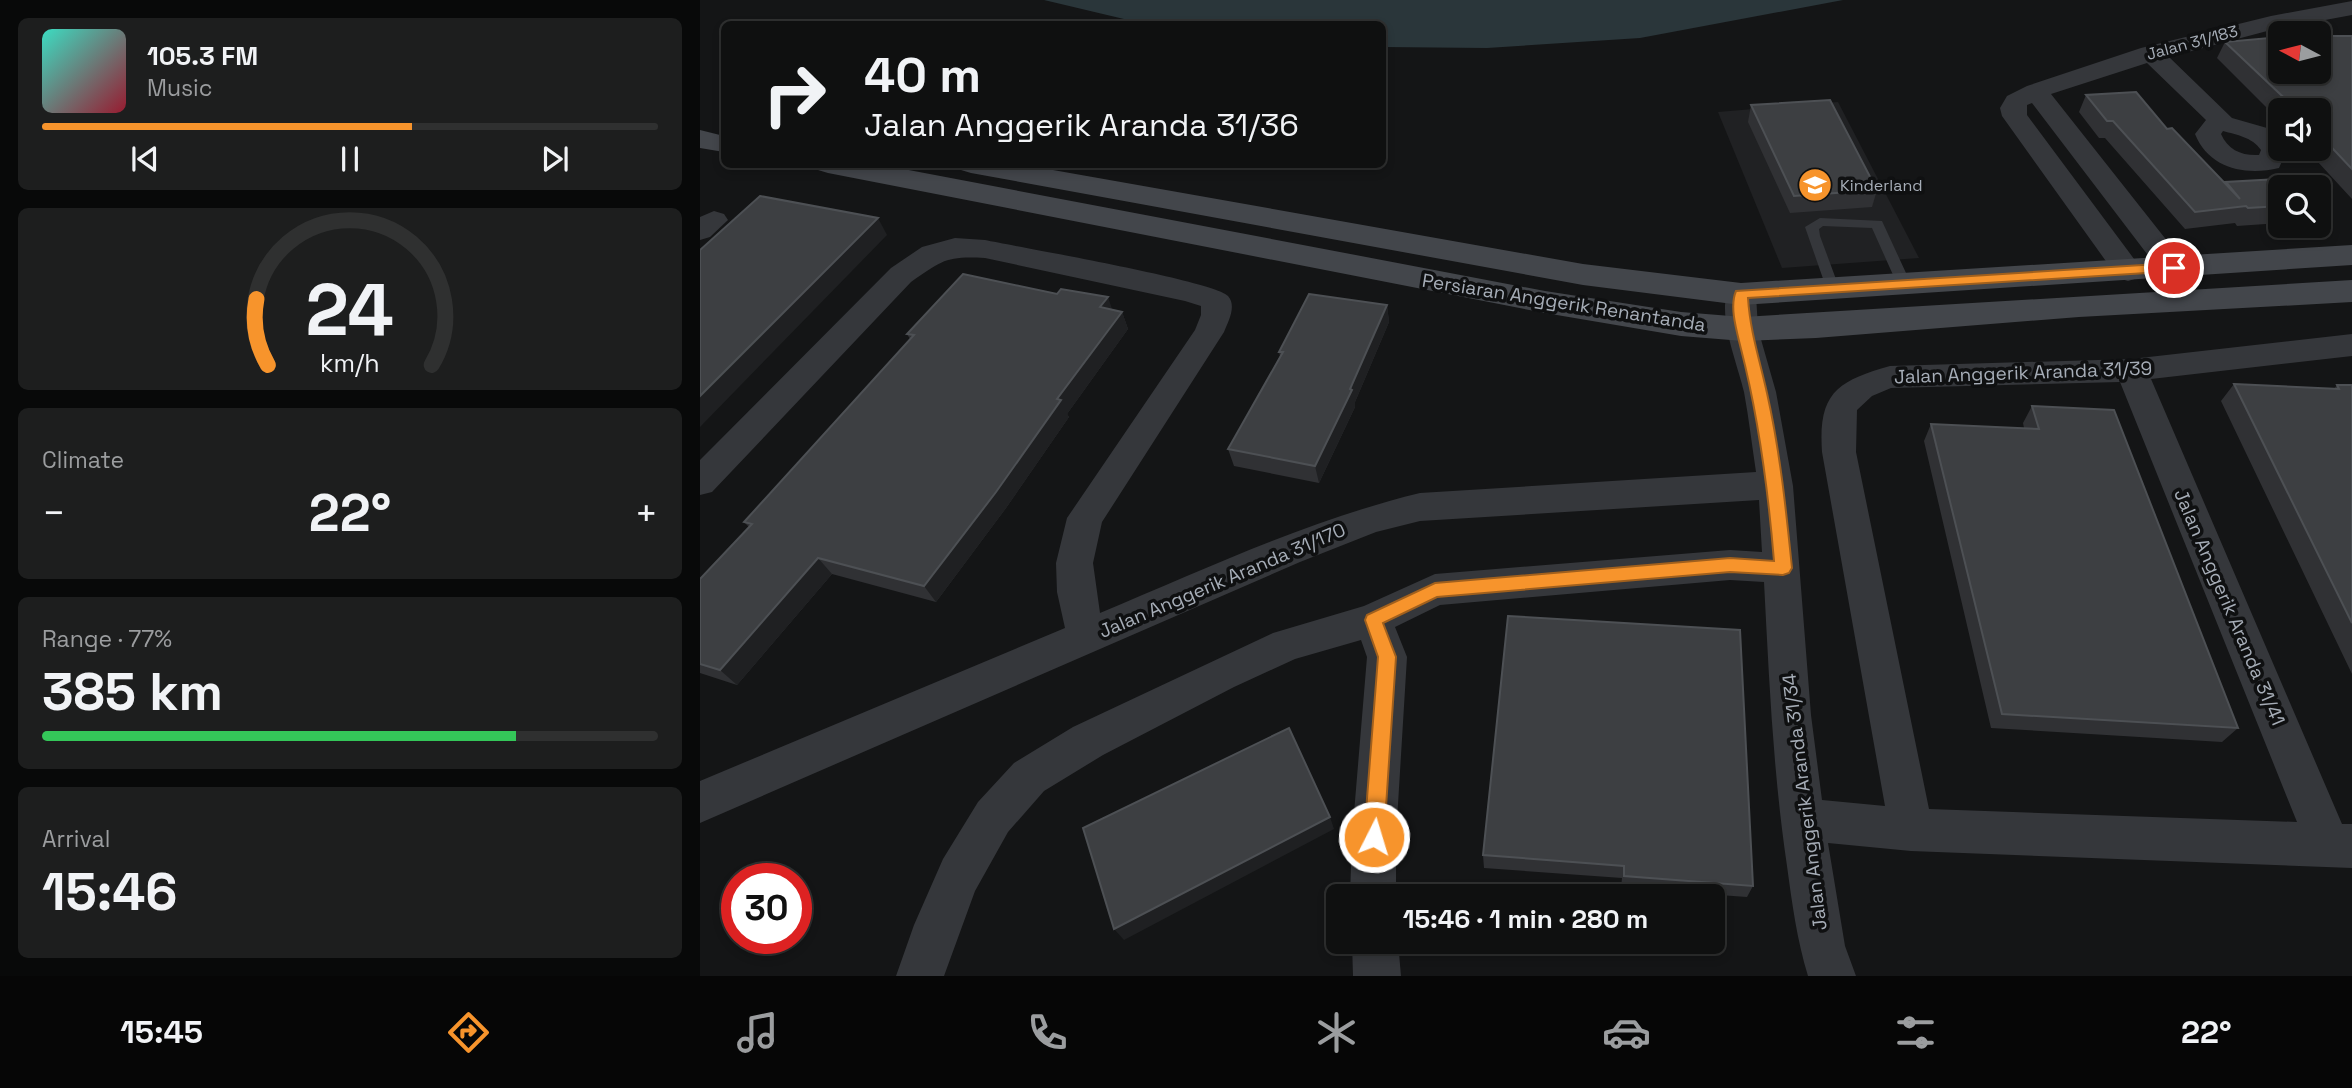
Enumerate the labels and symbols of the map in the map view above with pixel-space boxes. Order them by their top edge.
street label: Jalan 31/183 [2144,20,2240,65]
north arrow [2268,21,2331,84]
school or university icon: Kinderland [1796,166,1834,204]
place label: Kinderland [1840,175,1923,196]
pin [2144,238,2204,298]
street label: Persiaran Anggerik Renantanda [1420,268,1708,337]
street label: Jalan Anggerik Aranda 31/39 [1894,356,2152,389]
street label: Jalan Anggerik Aranda 31/41 [2168,485,2291,729]
street label: Jalan Anggerik Aranda 31/170 [1095,517,1349,644]
street label: Jalan Anggerik Aranda 31/34 [1776,672,1833,932]
position arrow [1337,800,1411,874]
speed limit sign: 30 [721,863,812,954]

